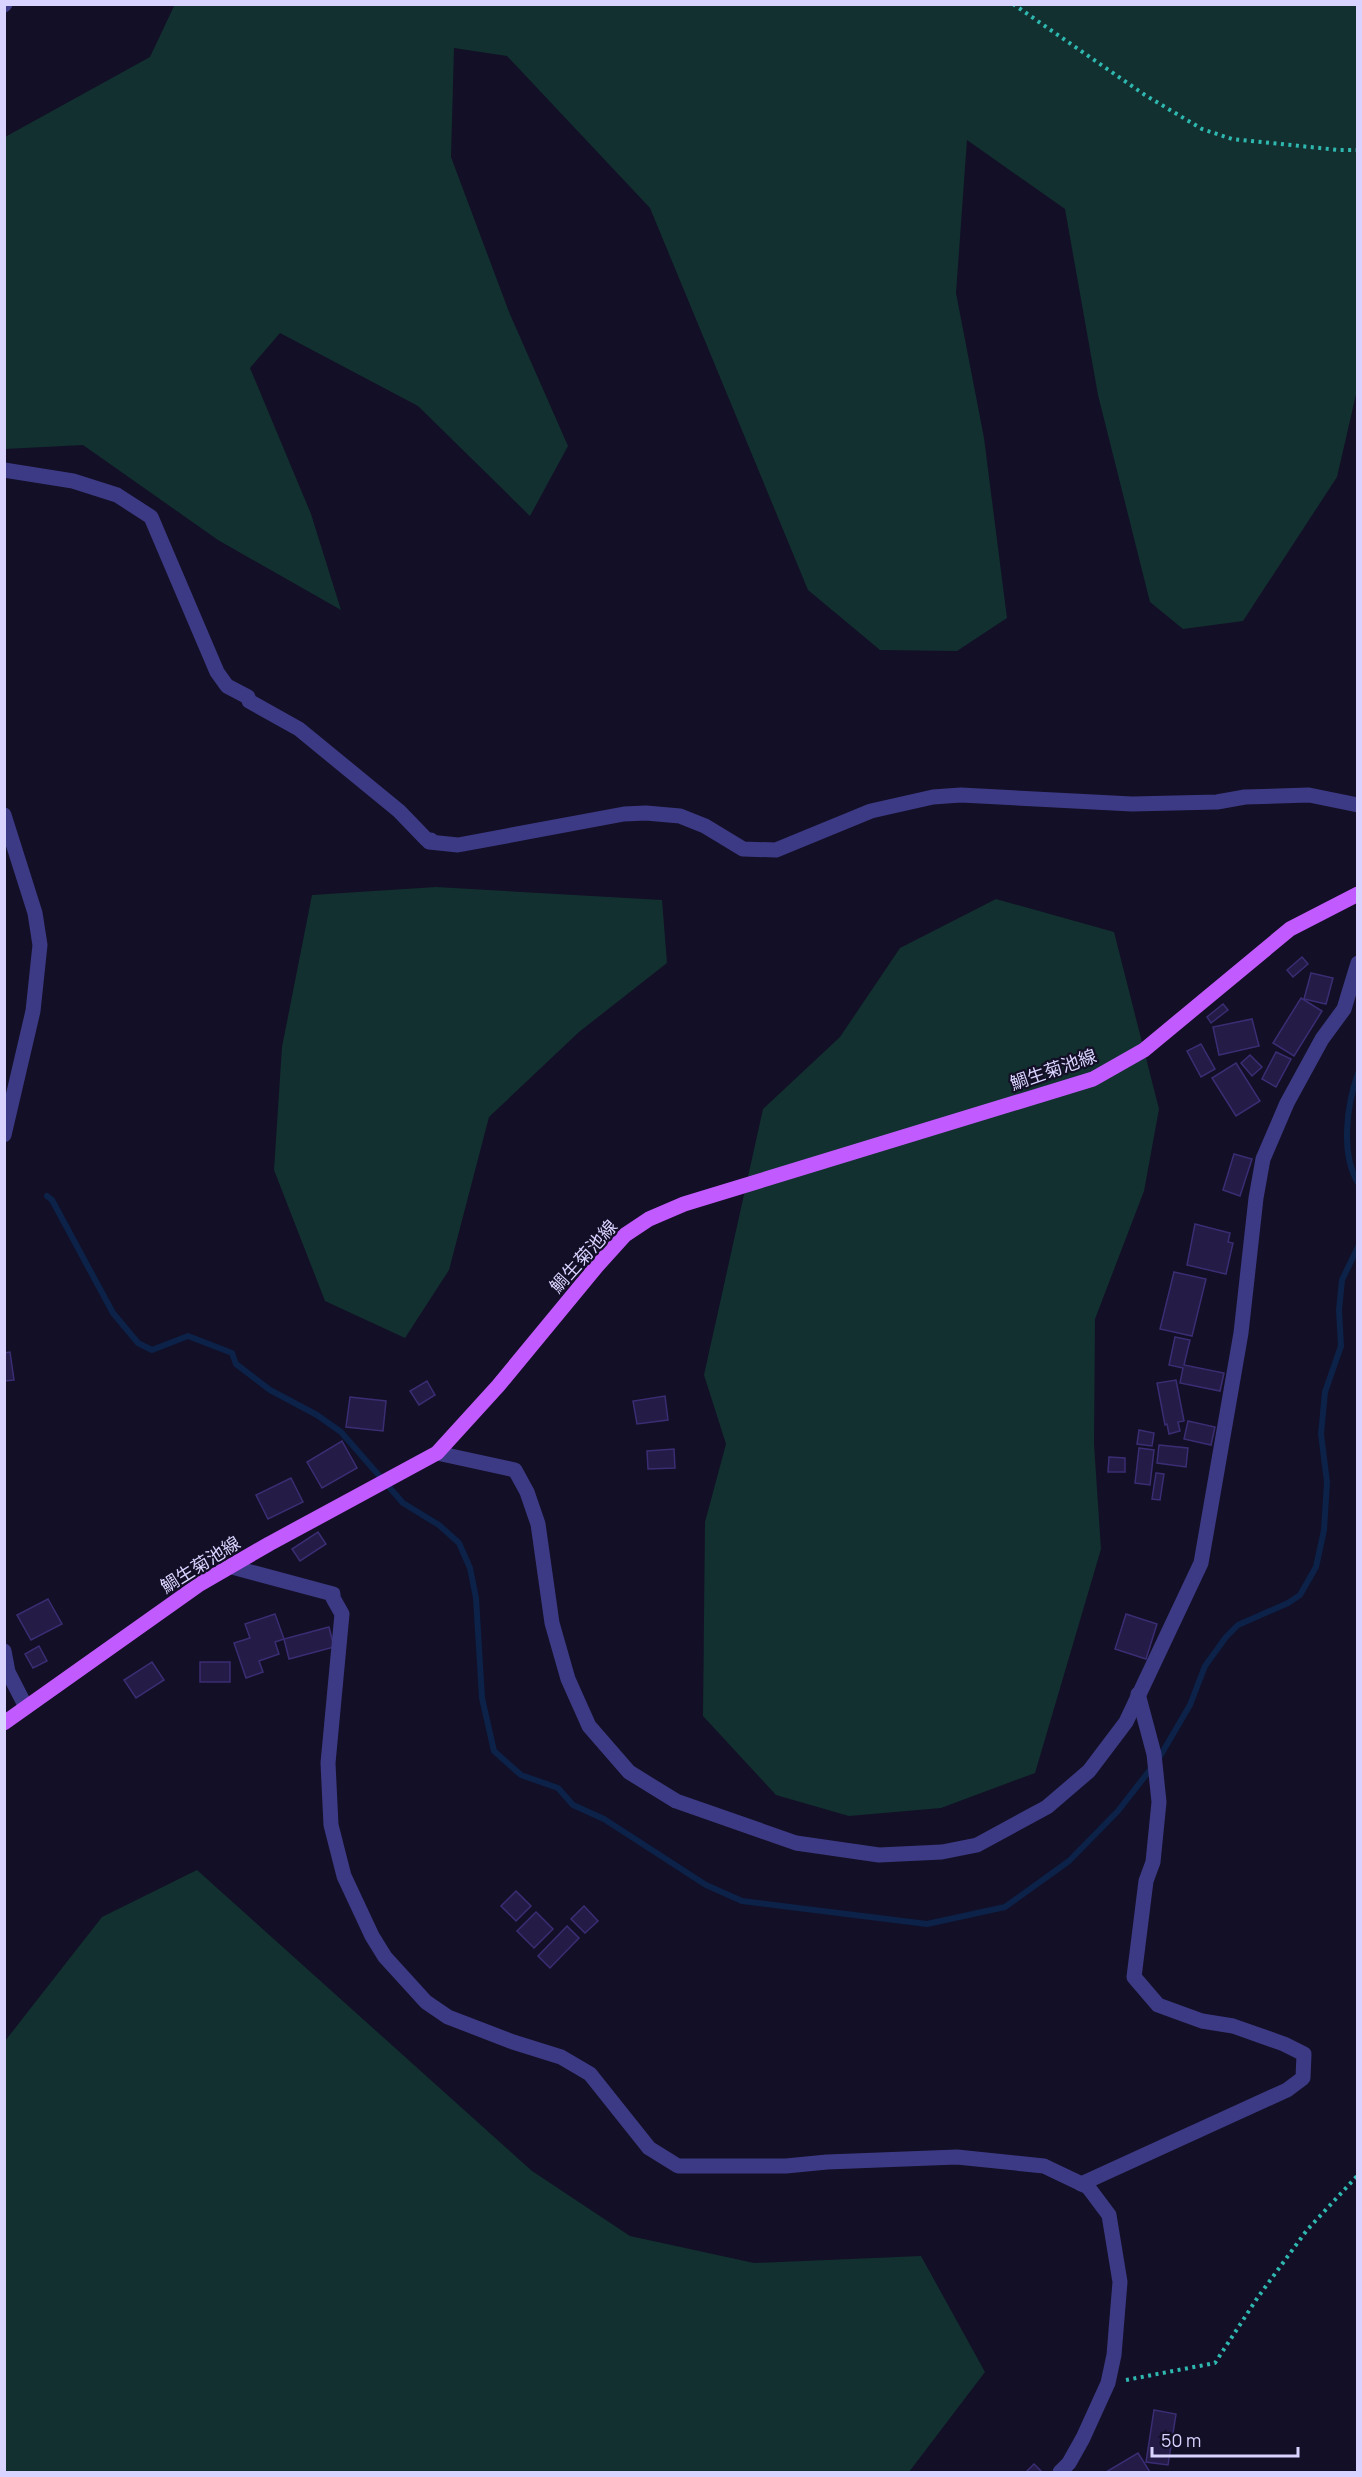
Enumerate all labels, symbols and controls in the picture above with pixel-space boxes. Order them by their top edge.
street label: 鯛生菊池線 [1007,1043,1099,1095]
street label: 鯛生菊池線 [544,1215,622,1297]
street label: 鯛生菊池線 [155,1530,245,1598]
scale bar [1152,2420,1298,2458]
text: 50 m [1161,2428,1201,2452]

